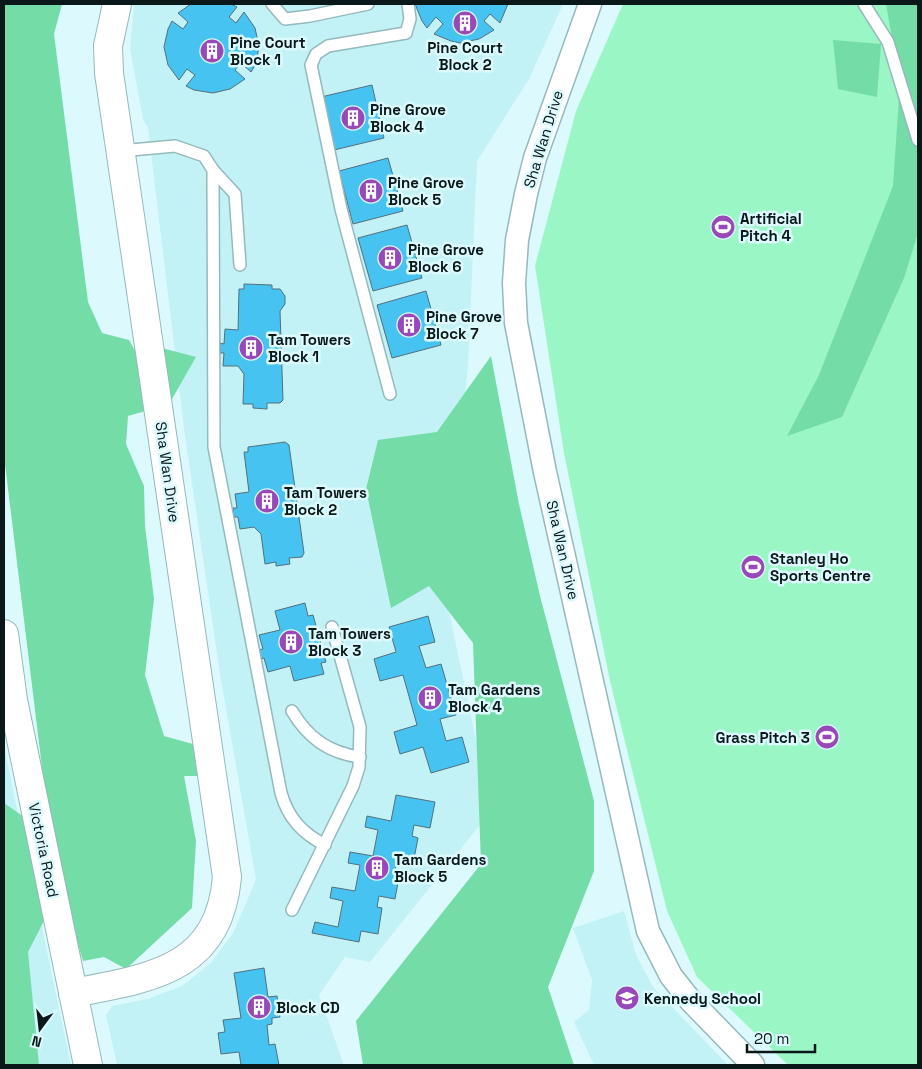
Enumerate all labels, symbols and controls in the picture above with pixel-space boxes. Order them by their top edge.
building icon: Pine Court Block 2 [452,10,478,36]
place label: Pine Court Block 1 [230,33,306,69]
building icon: Pine Court Block 1 [199,38,225,64]
place label: Pine Court Block 2 [427,38,503,74]
street label: Sha Wan Drive [519,88,567,190]
place label: Pine Grove Block 4 [370,100,446,136]
building icon: Pine Grove Block 4 [340,105,366,131]
place label: Pine Grove Block 5 [388,173,464,209]
building icon: Pine Grove Block 5 [358,178,384,204]
place label: Artificial Pitch 4 [740,209,802,245]
sports icon: Artificial Pitch 4 [710,214,736,240]
place label: Pine Grove Block 6 [408,240,484,276]
building icon: Pine Grove Block 6 [377,245,403,271]
place label: Pine Grove Block 7 [426,307,502,343]
building icon: Pine Grove Block 7 [396,312,422,338]
place label: Tam Towers Block 1 [268,330,351,366]
building icon: Tam Towers Block 1 [238,335,264,361]
street label: Sha Wan Drive [152,420,184,524]
place label: Tam Towers Block 2 [284,483,367,519]
building icon: Tam Towers Block 2 [254,488,280,514]
street label: Sha Wan Drive [542,498,584,602]
place label: Stanley Ho Sports Centre [770,549,871,585]
sports icon: Stanley Ho Sports Centre [740,554,766,580]
place label: Tam Towers Block 3 [308,624,391,660]
building icon: Tam Towers Block 3 [278,629,304,655]
place label: Tam Gardens Block 4 [448,680,541,716]
building icon: Tam Gardens Block 4 [417,685,443,711]
sports icon: Grass Pitch 3 [814,724,840,750]
place label: Grass Pitch 3 [716,728,810,747]
street label: Victoria Road [25,801,63,899]
place label: Tam Gardens Block 5 [394,850,487,886]
building icon: Tam Gardens Block 5 [364,855,390,881]
school or university icon: Kennedy School [614,985,640,1011]
place label: Kennedy School [644,989,761,1008]
building icon: Block CD [246,994,272,1020]
place label: Block CD [276,998,340,1017]
north arrow [15,1004,65,1054]
scale bar [747,1022,814,1054]
text: 20 m [754,1029,789,1048]
text: N [30,1032,44,1051]

